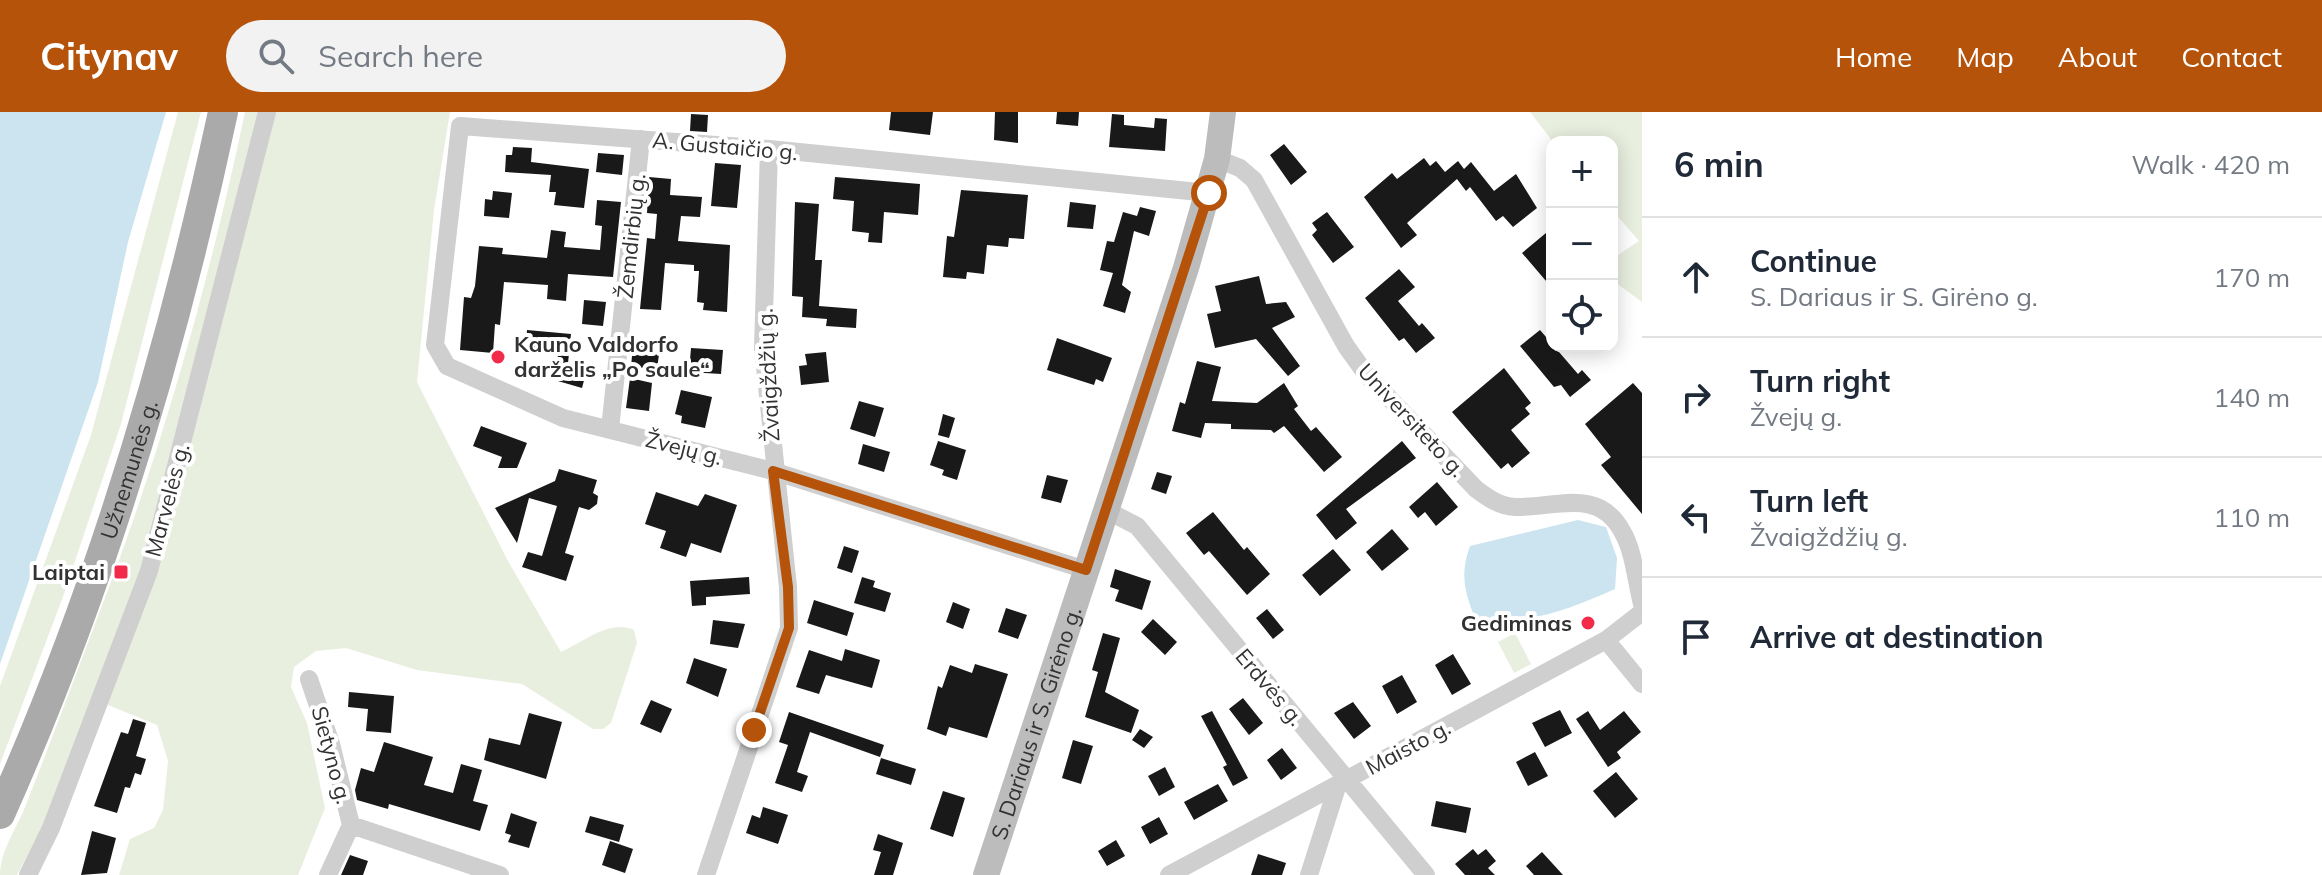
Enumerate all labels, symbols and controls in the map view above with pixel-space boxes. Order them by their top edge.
search box [226,20,786,92]
text: Citynav [40,32,178,80]
icon: search [254,34,298,78]
text: Search here [318,37,483,75]
text: Home [1835,39,1912,74]
text: Map [1956,39,2014,74]
text: About [2058,39,2137,74]
text: Contact [2181,39,2282,74]
street label: A. Gustaičio g. [651,126,799,166]
map controls [1546,136,1618,352]
button: + [1546,136,1618,208]
text: 6 min [1674,143,1764,186]
text: Walk · 420 m [2131,148,2290,181]
street label: Žemdirbių g. [611,172,651,300]
route start [1191,175,1227,211]
button: − [1546,208,1618,280]
text: Continue [1750,242,1877,280]
icon: ahead [1674,255,1718,299]
text: 170 m [2214,261,2290,294]
button: locate [1546,280,1618,352]
text: S. Dariaus ir S. Girėno g. [1750,280,2038,313]
street label: Žvaigždžių g. [751,308,785,442]
place label: Kauno Valdorfo darželis „Po saule“ [514,330,710,383]
marker: Kauno Valdorfo darželis „Po saule“ [489,348,507,366]
street label: Universiteto g. [1352,357,1472,483]
text: Turn right [1750,362,1890,400]
icon: right [1674,375,1718,419]
text: 140 m [2214,381,2290,414]
street label: Užnemunės g. [94,397,164,543]
text: Žvejų g. [1750,400,1842,433]
street label: Žvejų g. [643,425,725,471]
street label: Marvelės g. [138,440,196,560]
text: Turn left [1750,482,1868,520]
icon: left [1674,495,1718,539]
text: 110 m [2214,501,2290,534]
text: Žvaigždžių g. [1750,520,1908,553]
place label: Laiptai [32,558,105,586]
marker: Laiptai [112,563,130,581]
street label: S. Dariaus ir S. Girėno g. [985,603,1088,843]
place label: Gediminas [1461,609,1572,637]
marker: Gediminas [1579,614,1597,632]
icon: arrive [1674,615,1718,659]
text: Arrive at destination [1750,618,2044,656]
street label: Erdvės g. [1230,643,1310,731]
street label: Sietyno g. [306,703,358,807]
route end [736,712,772,748]
street label: Maisto g. [1361,713,1455,781]

